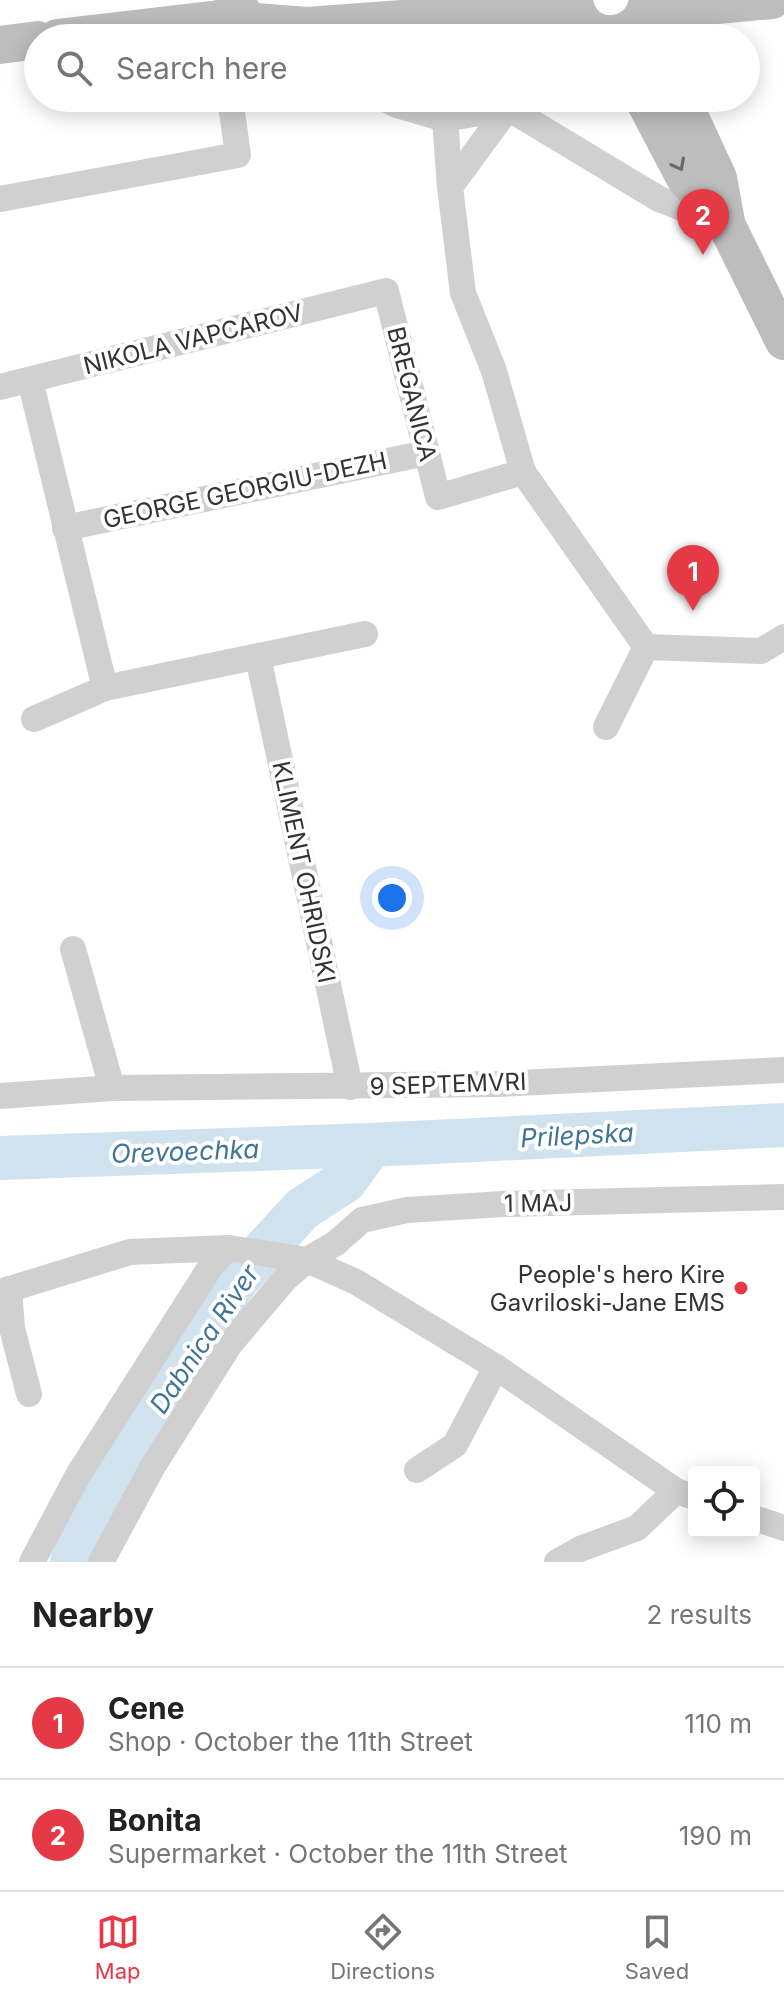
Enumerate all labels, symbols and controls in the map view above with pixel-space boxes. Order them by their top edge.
search box [24,24,760,112]
icon: search [52,46,96,90]
text: Search here [116,50,288,86]
one-way arrow [669,157,684,172]
pin: 2 [677,189,729,255]
street label: NIKOLA VAPCAROV [80,298,306,380]
street label: BREGANICA [381,324,443,464]
street label: GEORGE GEORGIU-DEZH [101,446,389,534]
pin: 1 [667,545,719,611]
street label: KLIMENT OHRIDSKI [266,758,342,986]
your location [372,878,412,918]
street label: 9 SEPTEMVRI [369,1067,527,1101]
water label: Prilepska [519,1117,635,1153]
water label: Orevoechka [110,1133,260,1169]
street label: 1 MAJ [504,1188,572,1218]
water label: Dabnica River [143,1258,266,1419]
place label: People's hero Kire Gavriloski-Jane EMS [490,1260,725,1317]
marker: People's hero Kire Gavriloski-Jane EMS [732,1279,750,1297]
map controls [688,1466,760,1538]
button: locate [688,1466,760,1538]
text: Nearby [32,1594,154,1635]
text: 2 results [647,1599,752,1630]
text: Cene [108,1690,185,1726]
text: 1 [52,1708,64,1739]
text: 110 m [684,1708,752,1739]
text: Shop · October the 11th Street [108,1726,473,1757]
text: Bonita [108,1802,202,1838]
text: 2 [50,1820,66,1851]
text: 190 m [679,1820,752,1851]
text: Supermarket · October the 11th Street [108,1838,568,1869]
tab: Map [95,1910,141,1984]
tab: Directions [330,1910,435,1984]
tab: Saved [625,1910,689,1984]

